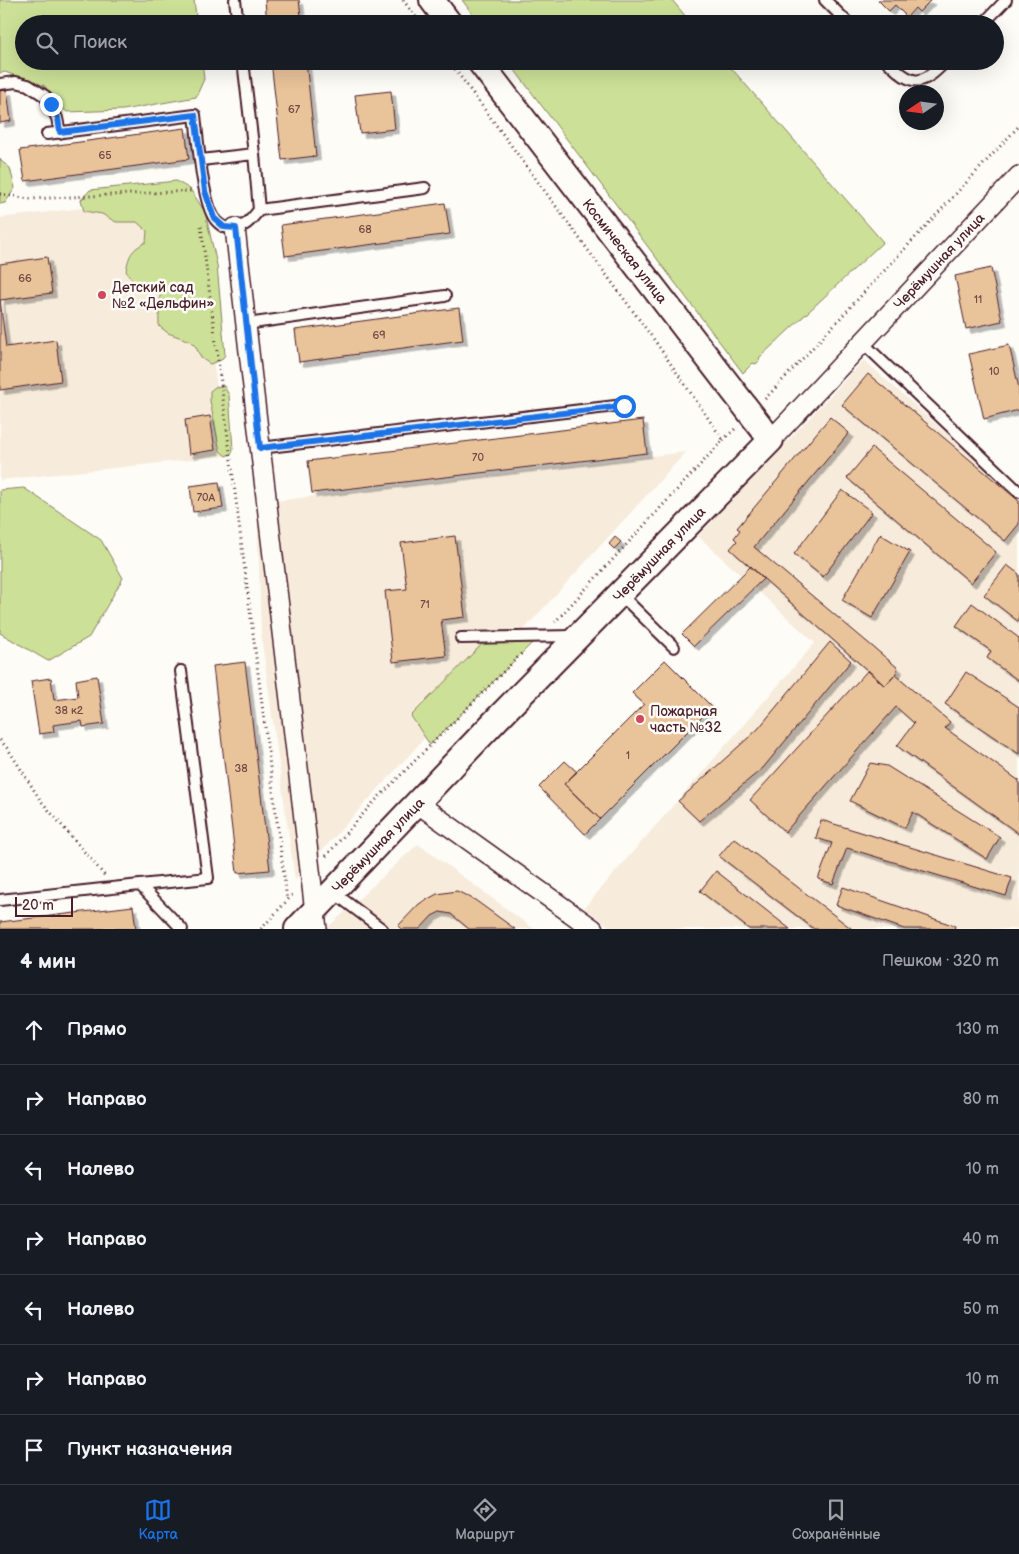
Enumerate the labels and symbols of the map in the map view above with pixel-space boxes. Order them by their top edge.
north arrow [899,85,944,130]
route end [40,93,63,116]
house number: 67 [288,103,301,116]
house number: 65 [98,149,112,162]
street label: Космическая улица [579,196,671,308]
street label: Черёмушная улица [890,209,989,313]
house number: 68 [358,223,372,236]
house number: 66 [18,272,32,285]
place label: Детский сад №2 «Дельфин» [112,279,214,312]
marker: Детский сад №2 «Дельфин» [96,289,108,301]
house number: 11 [974,293,982,306]
house number: 69 [372,329,386,342]
house number: 10 [989,365,1000,378]
route start [613,395,636,418]
house number: 70 [472,451,484,464]
house number: 70А [197,491,216,504]
street label: Черёмушная улица [610,503,710,605]
house number: 71 [420,598,430,611]
place label: Пожарная часть №32 [650,703,722,736]
house number: 38 к2 [55,704,84,717]
marker: Пожарная часть №32 [634,713,646,725]
house number: 1 [626,749,630,762]
house number: 38 [234,762,248,775]
street label: Черёмушная улица [329,794,429,896]
scale bar [15,894,72,917]

